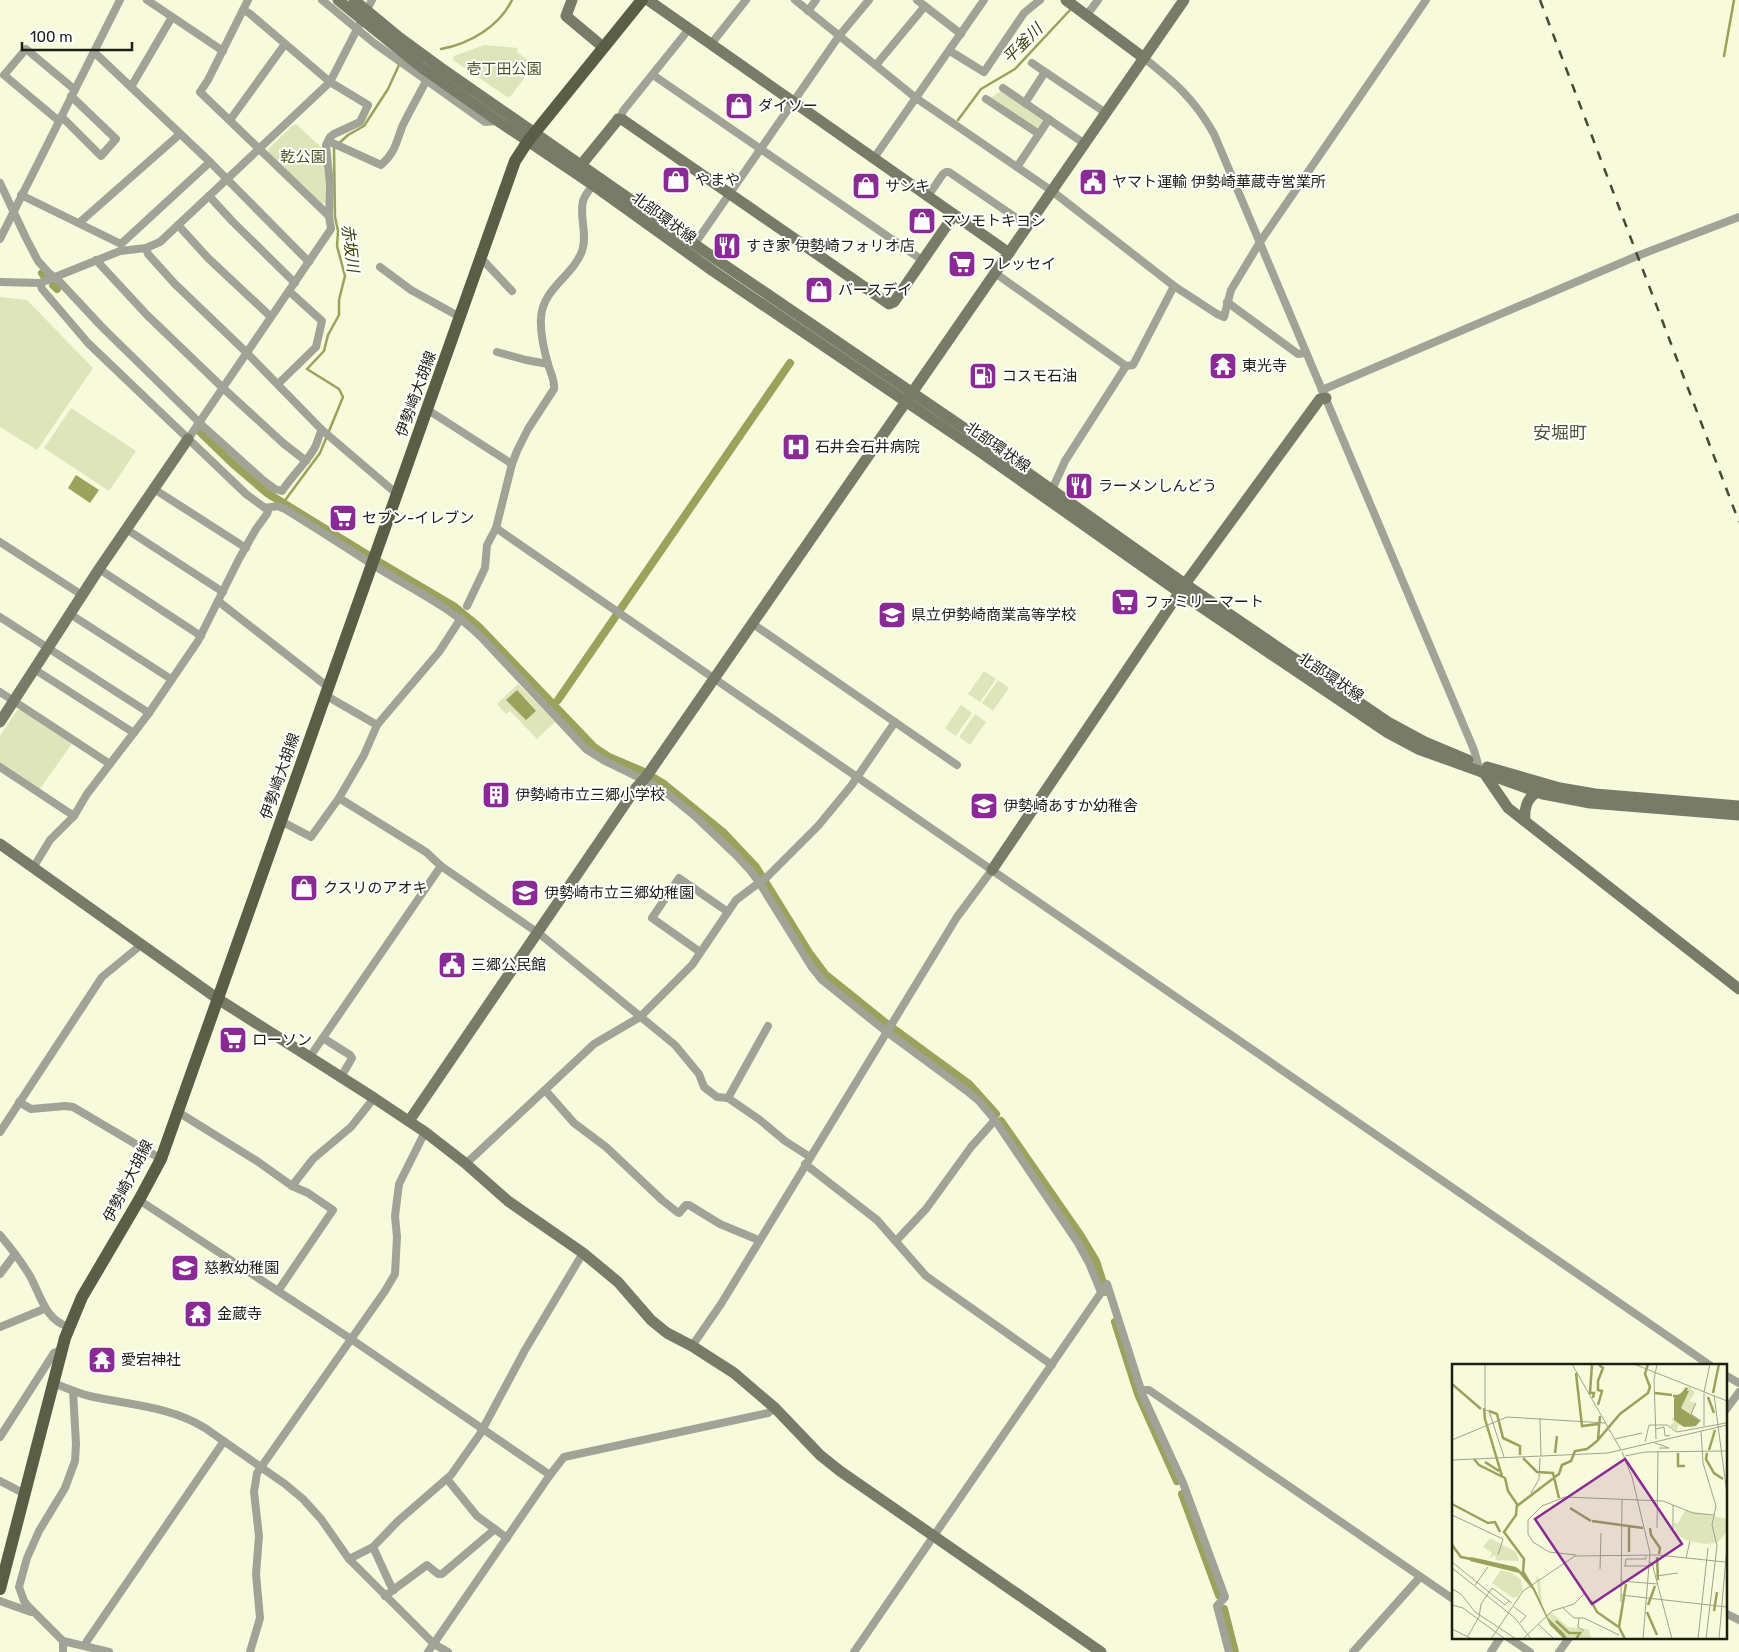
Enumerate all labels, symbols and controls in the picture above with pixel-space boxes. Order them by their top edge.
water label: 平釜川 [999,18,1047,67]
scale bar [22,20,132,52]
text: 100 m [30,28,72,46]
park label: 壱丁田公園 [466,60,542,78]
shop icon: ダイソー [724,91,754,121]
place label: ダイソー [758,97,818,115]
park label: 乾公園 [280,148,326,166]
shop icon: やまや [661,165,691,195]
public building icon: ヤマト運輸 伊勢崎華蔵寺営業所 [1078,167,1108,197]
place label: やまや [695,171,740,189]
shop icon: サンキ [851,171,881,201]
place label: ヤマト運輸 伊勢崎華蔵寺営業所 [1112,173,1326,191]
place label: サンキ [885,177,930,195]
street label: 北部環状線 [628,189,700,247]
shop icon: マツモトキヨシ [907,206,937,236]
place label: マツモトキヨシ [941,212,1046,230]
water label: 赤坂川 [338,223,363,275]
restaurant icon: すき家 伊勢崎フォリオ店 [712,231,742,261]
place label: すき家 伊勢崎フォリオ店 [746,237,915,255]
supermarket icon: フレッセイ [947,249,977,279]
place label: フレッセイ [981,255,1056,273]
shop icon: バースデイ [804,275,834,305]
place label: バースデイ [838,281,912,299]
street label: 伊勢崎大胡線 [392,349,440,439]
temple icon: 東光寺 [1208,351,1238,381]
place label: 東光寺 [1242,357,1287,375]
fuel station icon: コスモ石油 [968,361,998,391]
place label: コスモ石油 [1002,367,1077,385]
street label: 北部環状線 [962,418,1034,476]
district label: 安堀町 [1533,422,1587,444]
hospital icon: 石井会石井病院 [781,432,811,462]
place label: 石井会石井病院 [815,438,920,456]
restaurant icon: ラーメンしんどう [1064,471,1094,501]
place label: ラーメンしんどう [1098,477,1217,495]
supermarket icon: セブン-イレブン [328,503,358,533]
place label: セブン-イレブン [362,509,474,527]
supermarket icon: ファミリーマート [1110,587,1140,617]
place label: ファミリーマート [1144,593,1264,611]
school or university icon: 県立伊勢崎商業高等学校 [877,600,907,630]
place label: 県立伊勢崎商業高等学校 [911,606,1076,624]
street label: 北部環状線 [1295,649,1367,705]
street label: 伊勢崎大胡線 [257,731,303,821]
building icon: 伊勢崎市立三郷小学校 [481,780,511,810]
place label: 伊勢崎市立三郷小学校 [515,786,665,804]
school or university icon: 伊勢崎あすか幼稚舎 [969,791,999,821]
place label: 伊勢崎あすか幼稚舎 [1003,797,1138,815]
shop icon: クスリのアオキ [289,873,319,903]
school or university icon: 伊勢崎市立三郷幼稚園 [510,878,540,908]
place label: クスリのアオキ [323,879,428,897]
place label: 伊勢崎市立三郷幼稚園 [544,884,694,902]
public building icon: 三郷公民館 [437,950,467,980]
place label: 三郷公民館 [471,956,546,974]
supermarket icon: ローソン [218,1025,248,1055]
place label: ローソン [252,1031,312,1049]
street label: 伊勢崎大胡線 [100,1137,156,1225]
school or university icon: 慈教幼稚園 [170,1253,200,1283]
place label: 慈教幼稚園 [204,1259,279,1277]
temple icon: 金蔵寺 [183,1299,213,1329]
place label: 金蔵寺 [217,1305,262,1323]
temple icon: 愛宕神社 [87,1345,117,1375]
place label: 愛宕神社 [121,1351,181,1369]
inset map [1452,1364,1726,1640]

